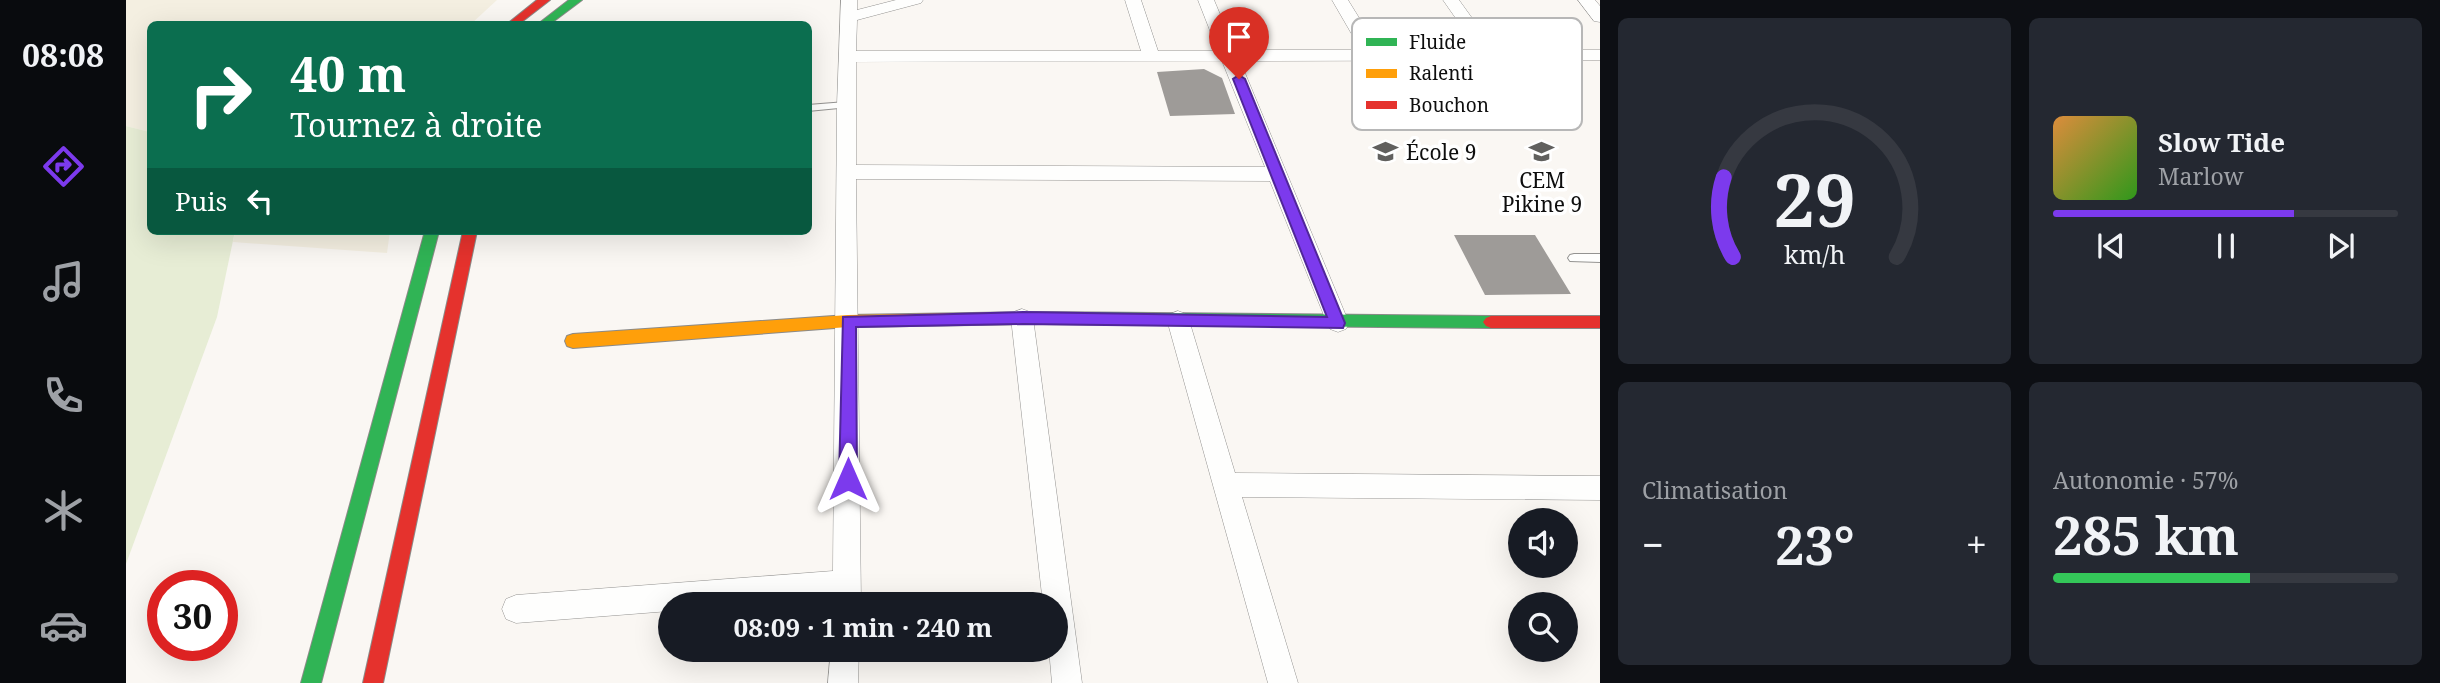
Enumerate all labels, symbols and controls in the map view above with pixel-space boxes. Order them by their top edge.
pin [1209,7,1269,79]
icon: arrive [1220,18,1258,56]
legend [1352,18,1582,130]
text: Fluide [1409,29,1466,55]
text: 08:08 [22,33,104,76]
text: 40 m [290,40,406,106]
icon: right [175,49,266,140]
text: Ralenti [1409,60,1473,86]
text: Bouchon [1409,92,1489,118]
text: Tournez à droite [290,103,542,146]
text: Slow Tide [2158,124,2285,160]
school or university icon: CEM Pikine 9 [1528,137,1556,165]
school or university icon: École 9 [1372,138,1400,166]
place label: École 9 [1406,138,1476,166]
icon: directions [39,142,88,191]
text: 29 [1773,149,1856,248]
text: Marlow [2158,160,2244,192]
place label: CEM Pikine 9 [1502,166,1582,218]
icon: left [241,182,279,220]
text: Puis [175,183,227,219]
icon: previous [2092,227,2130,265]
icon: pause [2207,227,2245,265]
icon: next [2322,227,2360,265]
text: km/h [1784,237,1845,271]
icon: music [39,257,88,306]
icon: phone [39,371,88,420]
position arrow [811,442,885,516]
text: Autonomie · 57% [2053,464,2238,496]
text: Climatisation [1642,474,1788,506]
icon: climate [39,486,88,535]
text: 285 km [2053,499,2239,570]
map controls [1508,508,1578,662]
button: sound [1508,508,1578,578]
text: 23° [1775,509,1855,580]
text: − [1642,518,1664,570]
text: + [1966,518,1987,570]
speed limit sign: 30 [147,570,238,661]
button: search [1508,592,1578,662]
icon: car [39,601,88,650]
text: 08:09 · 1 min · 240 m [733,609,993,645]

